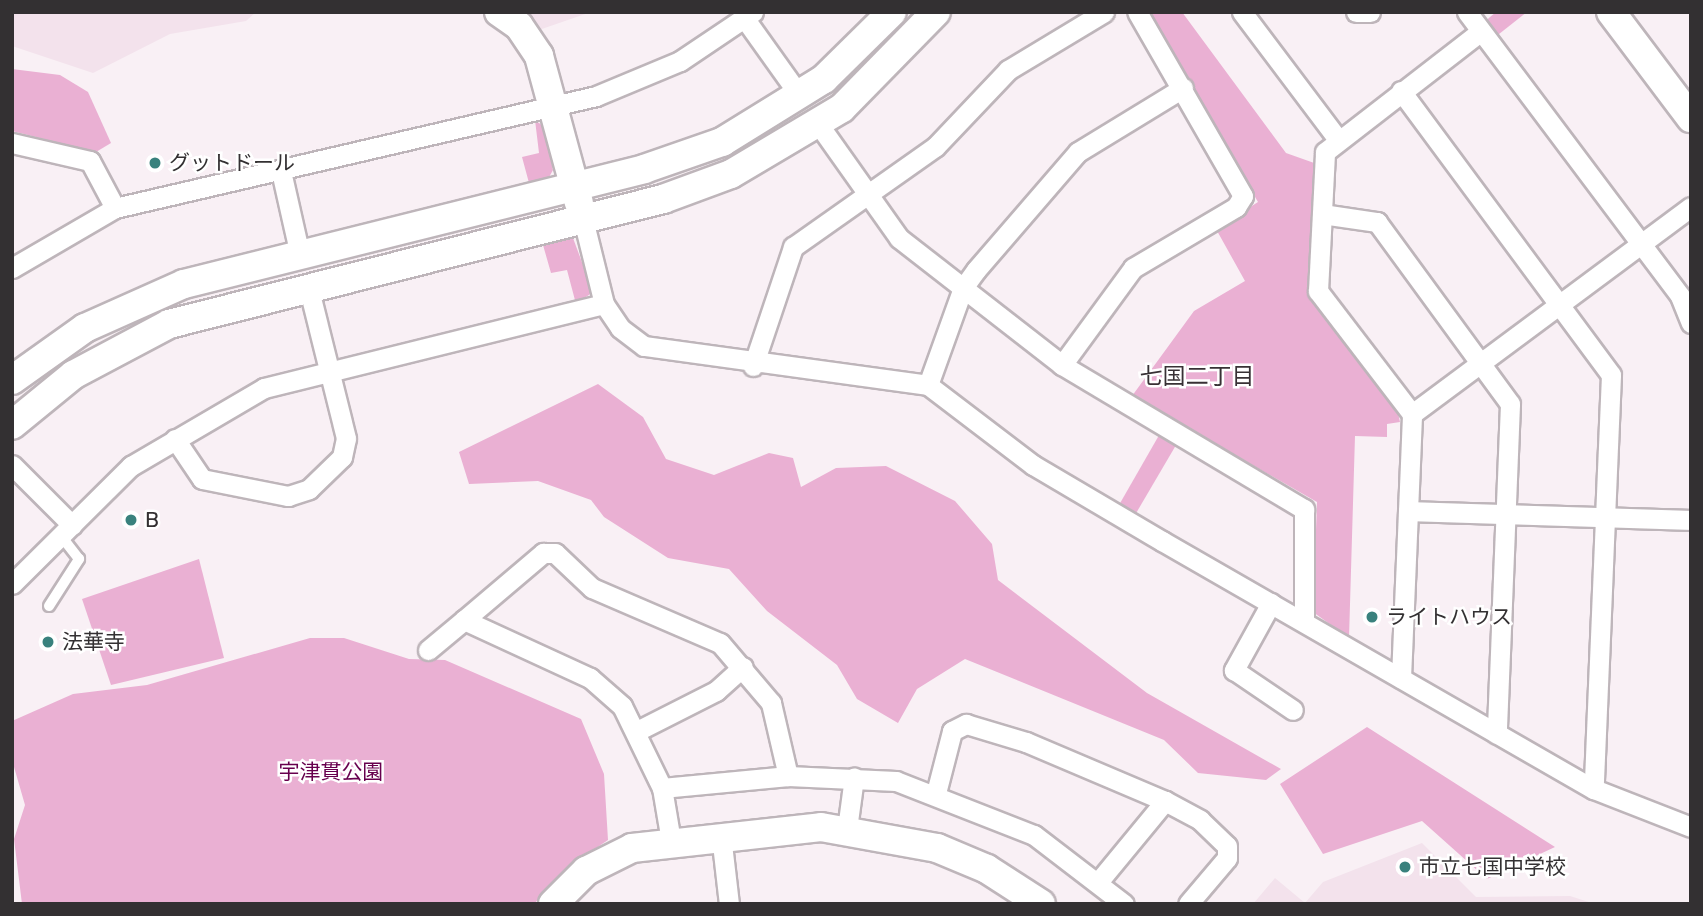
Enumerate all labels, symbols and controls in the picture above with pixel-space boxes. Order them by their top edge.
place label: グットドール [169,150,295,176]
marker: グットドール [147,155,163,171]
district label: 七国二丁目 [1140,362,1254,390]
place label: B [145,507,159,533]
marker: B [123,512,139,528]
place label: ライトハウス [1386,604,1512,630]
marker: ライトハウス [1364,609,1380,625]
place label: 法華寺 [62,629,125,655]
marker: 法華寺 [40,634,56,650]
park label: 宇津貫公園 [279,759,383,785]
place label: 市立七国中学校 [1419,854,1566,880]
marker: 市立七国中学校 [1397,859,1413,875]

